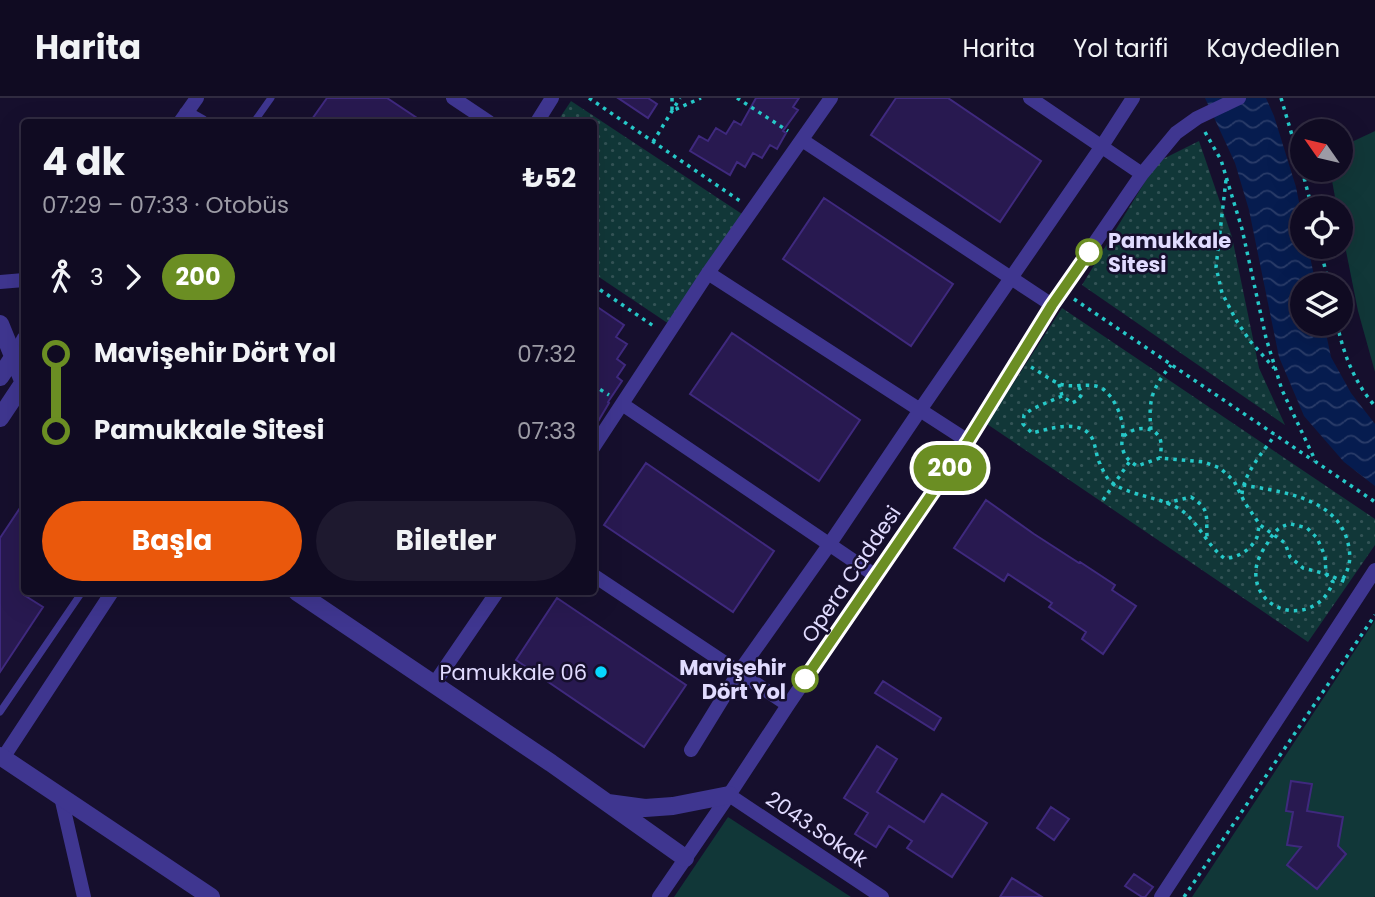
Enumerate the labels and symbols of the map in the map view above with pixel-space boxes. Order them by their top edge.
north arrow [1290,119,1353,182]
place label: Pamukkale Sitesi [1108,226,1231,279]
marker: Pamukkale Sitesi [1076,239,1102,265]
line badge: 200 [910,445,990,491]
street label: Opera Caddesi [794,500,908,648]
place label: Mavişehir Dört Yol [679,653,786,706]
place label: Pamukkale 06 [439,658,587,687]
marker: Pamukkale 06 [593,664,609,680]
marker: Mavişehir Dört Yol [792,666,818,692]
street label: 2043.Sokak [760,784,874,874]

